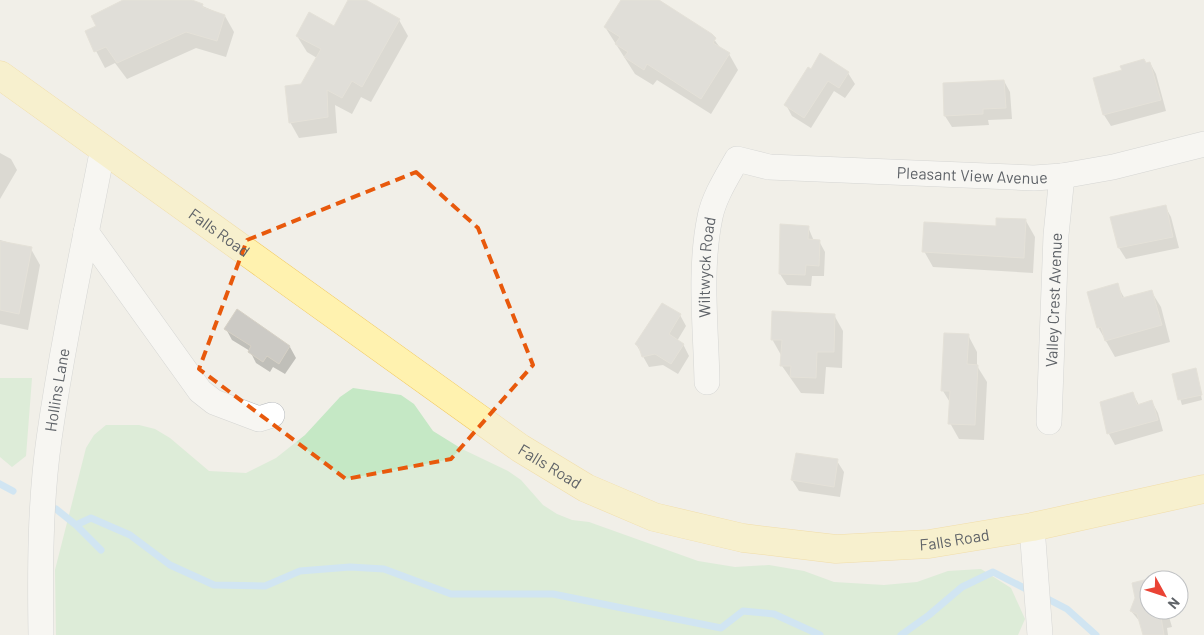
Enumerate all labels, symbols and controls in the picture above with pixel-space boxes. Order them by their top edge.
street label: Pleasant View Avenue [896,162,1048,187]
street label: Falls Road [186,204,254,260]
street label: Wiltwyck Road [694,215,719,318]
street label: Valley Crest Avenue [1041,232,1065,368]
street label: Hollins Lane [40,347,73,433]
street label: Falls Road [515,439,585,492]
street label: Falls Road [919,524,991,553]
north arrow [1139,570,1189,620]
text: N [1165,595,1184,613]

